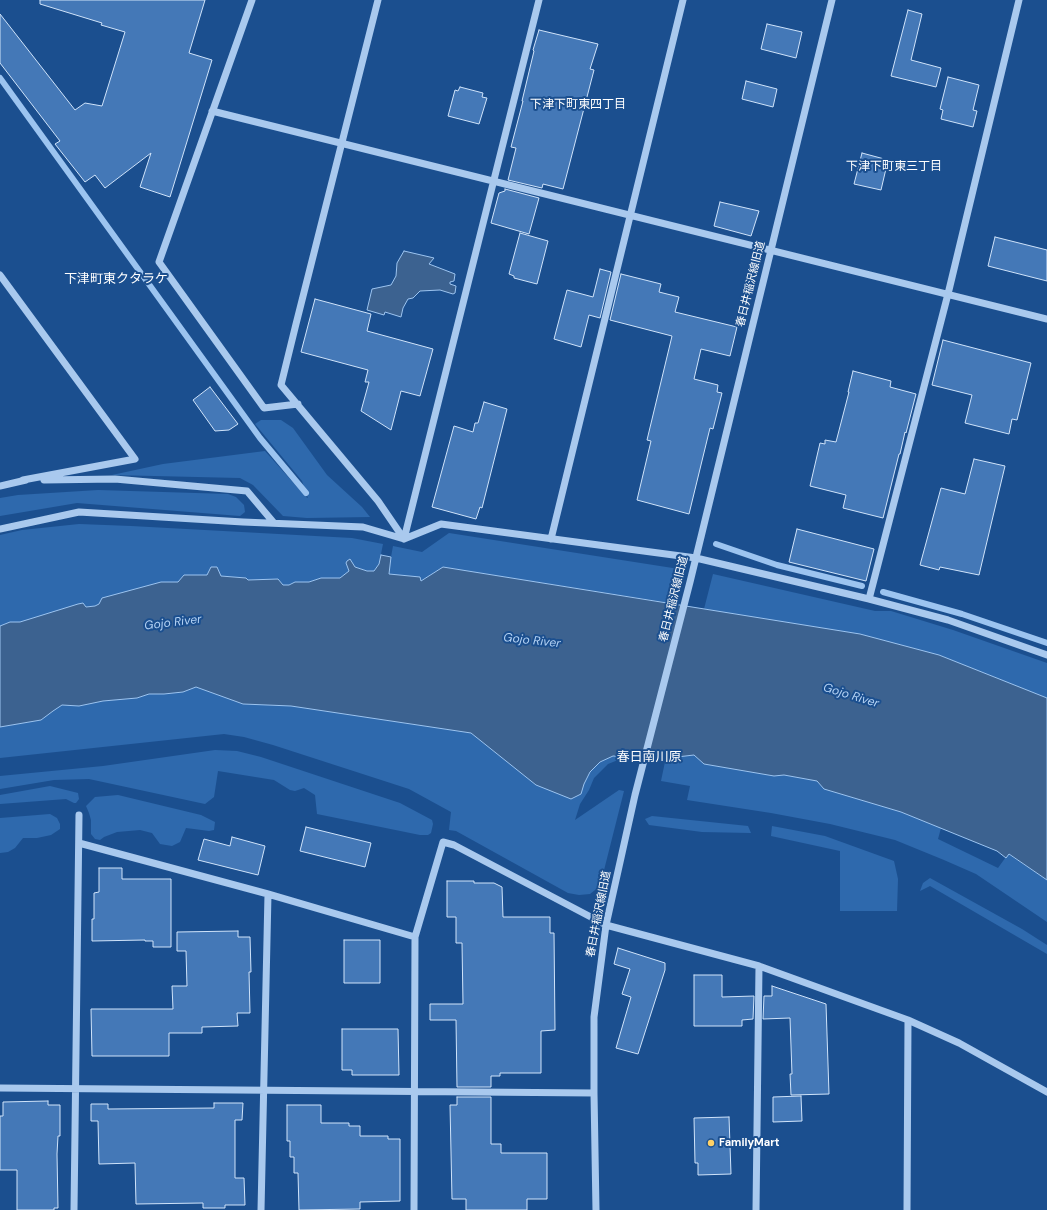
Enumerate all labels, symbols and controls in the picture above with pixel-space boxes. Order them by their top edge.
district label: 下津下町東四丁目 [530,98,626,112]
district label: 下津下町東三丁目 [846,160,942,174]
street label: 春日井稲沢線旧道 [734,240,768,328]
district label: 下津町東クタラケ [64,272,168,288]
street label: 春日井稲沢線旧道 [657,555,691,643]
water label: Gojo River [144,612,202,634]
water label: Gojo River [503,631,561,651]
water label: Gojo River [821,681,881,711]
district label: 春日南川原 [617,750,681,766]
street label: 春日井稲沢線旧道 [584,870,614,958]
place label: FamilyMart [719,1136,779,1150]
marker: FamilyMart [706,1138,716,1148]

